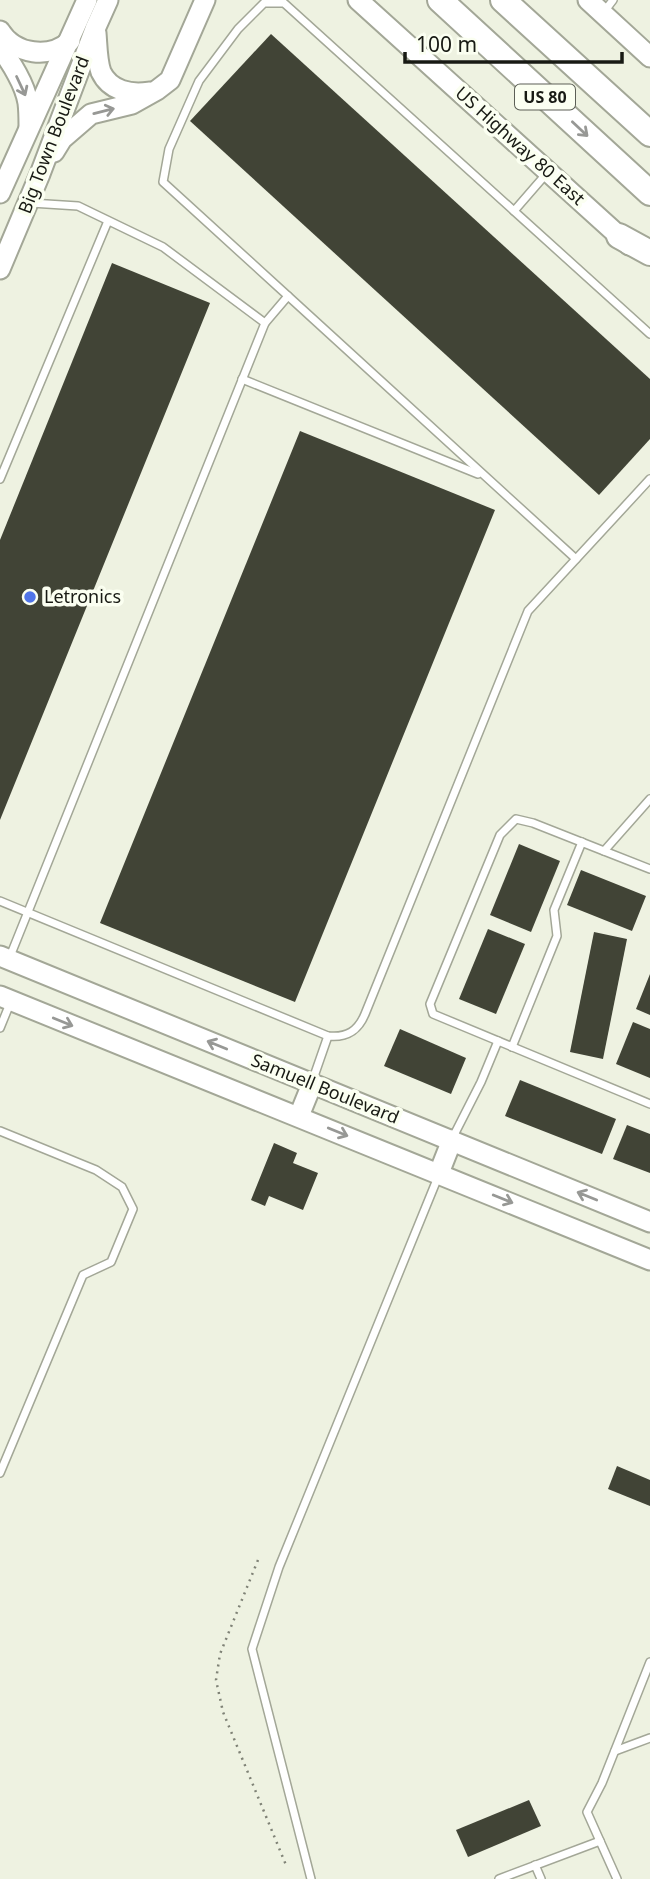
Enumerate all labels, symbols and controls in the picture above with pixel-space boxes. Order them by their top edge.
scale bar [405,21,622,65]
text: 100 m [416,30,477,58]
street label: Big Town Boulevard [12,52,94,217]
one-way arrow [15,74,28,96]
street label: US Highway 80 East [451,81,591,210]
road number: US 80 [515,85,575,110]
one-way arrow [92,104,115,117]
one-way arrow [571,121,589,137]
place label: Letronics [44,584,121,608]
marker: Letronics [22,589,38,605]
one-way arrow [52,1016,74,1029]
one-way arrow [207,1038,229,1051]
street label: Samuell Boulevard [248,1047,403,1129]
one-way arrow [326,1126,348,1139]
one-way arrow [577,1188,598,1201]
one-way arrow [491,1194,513,1207]

